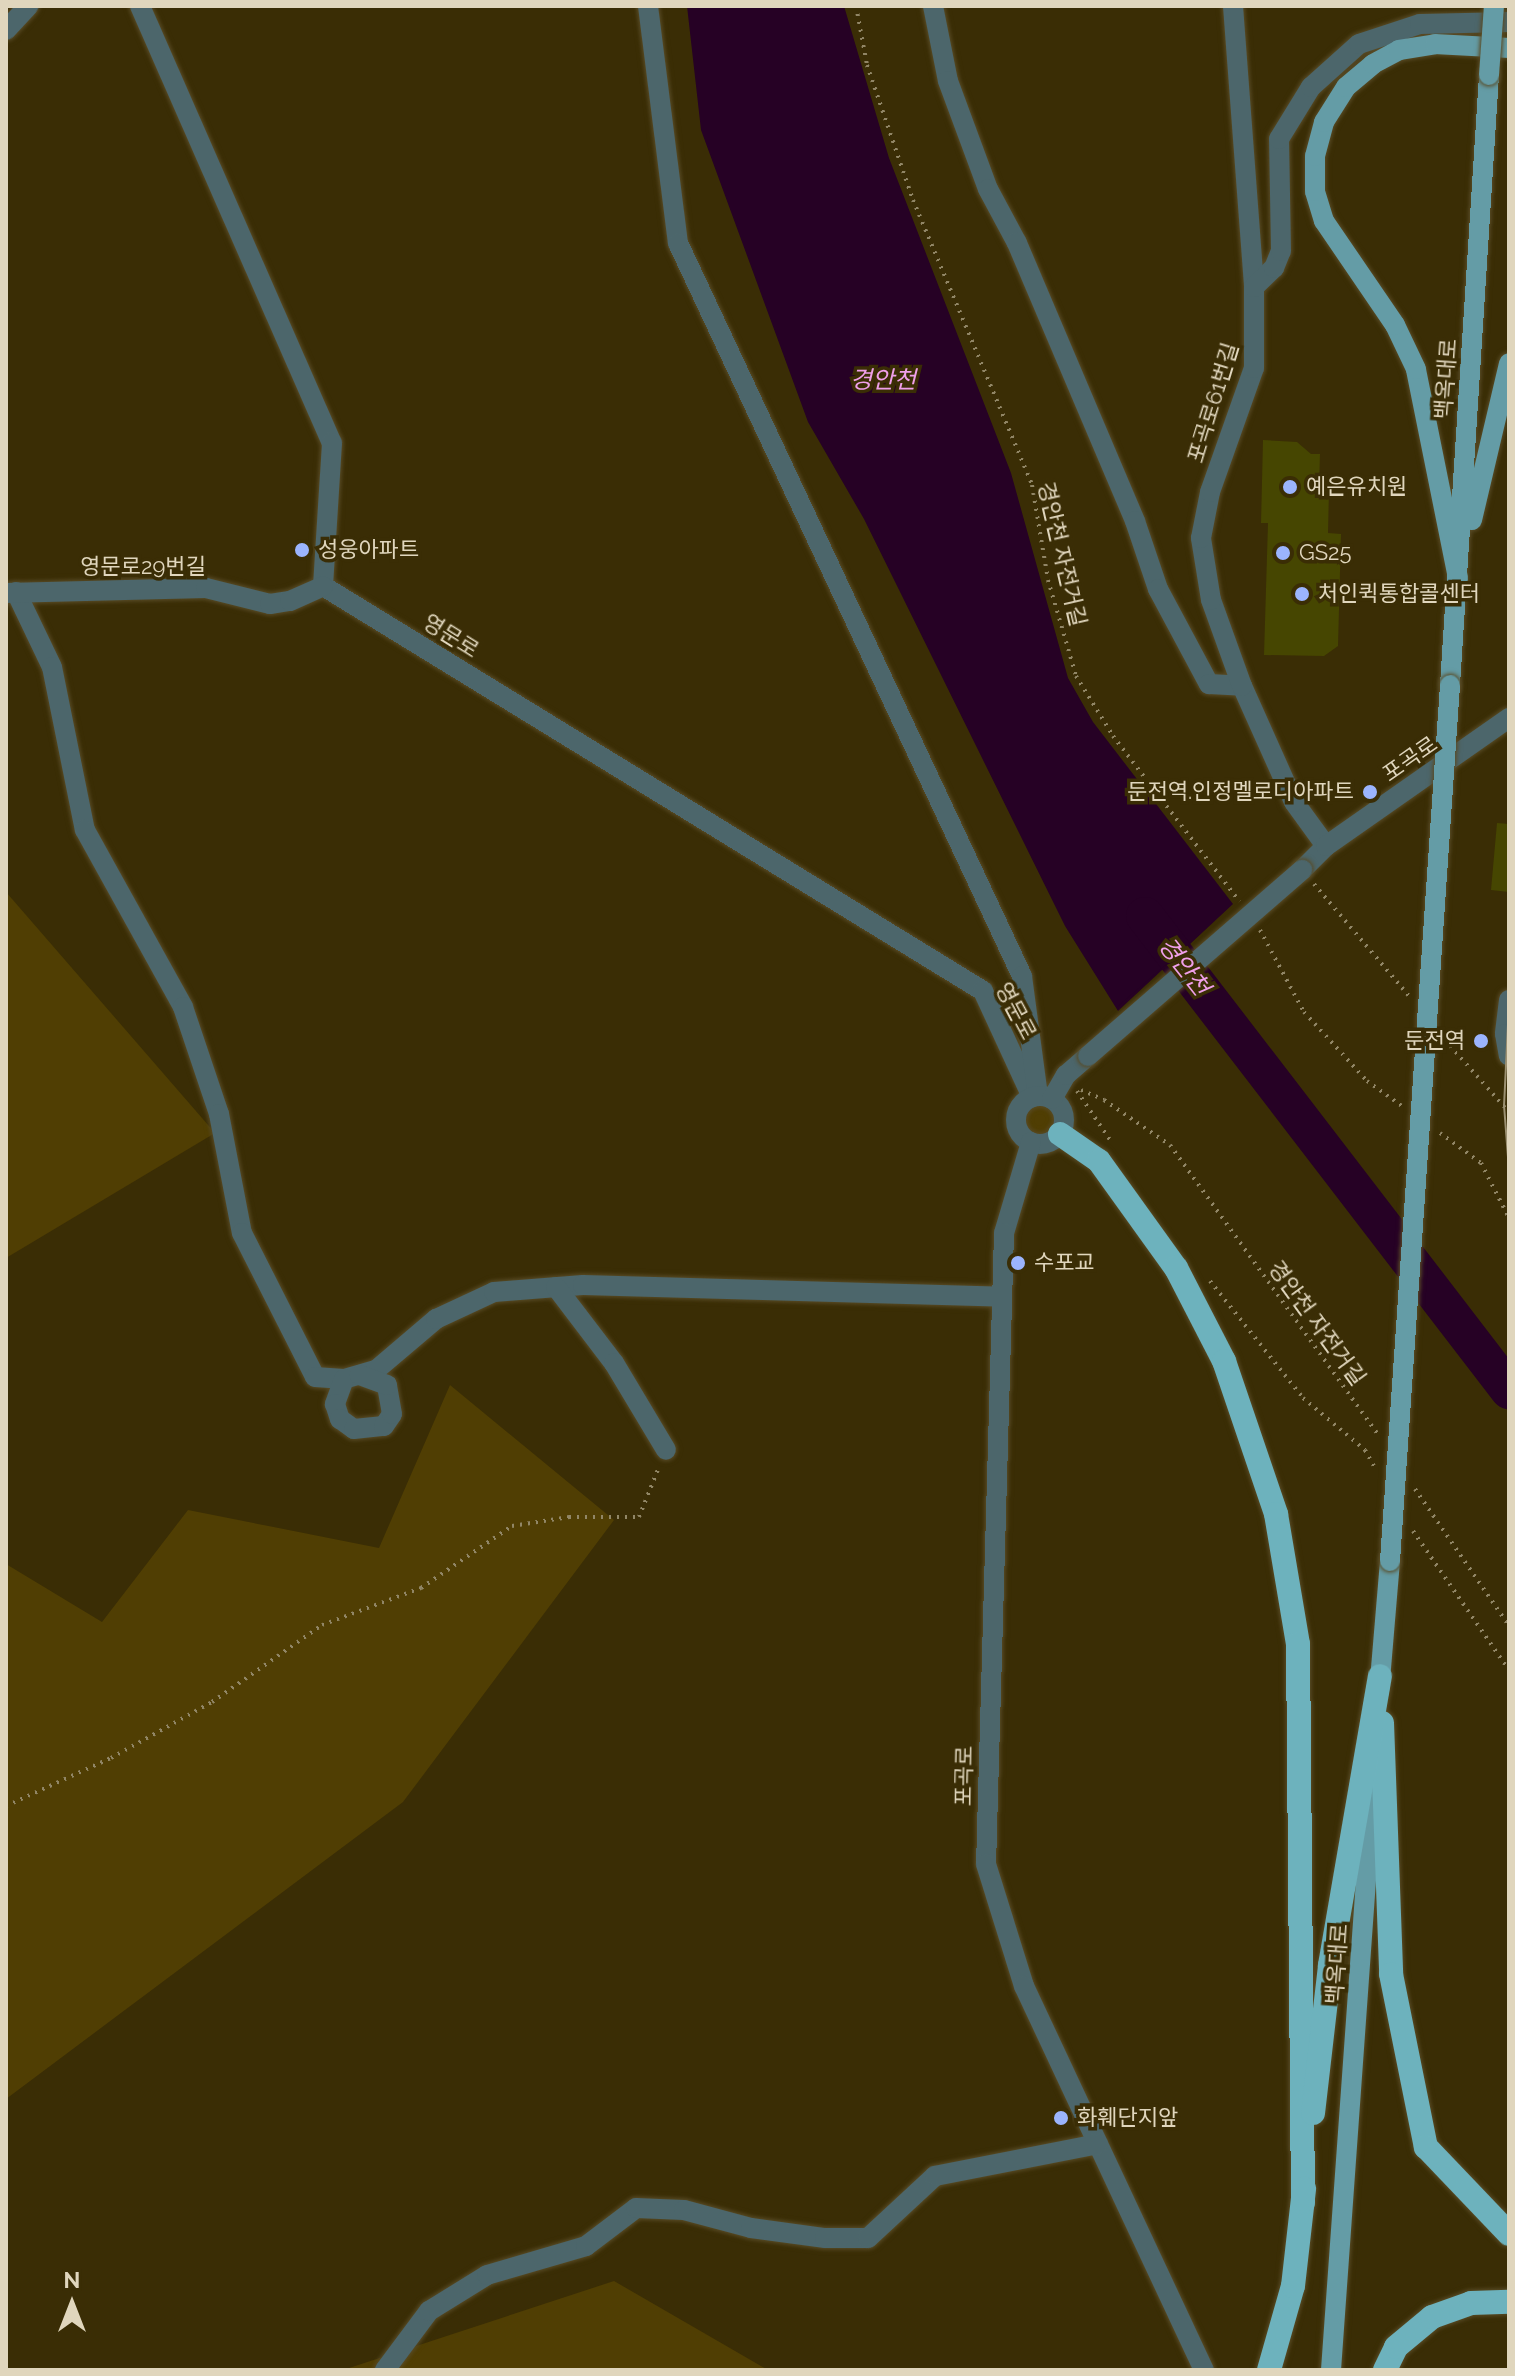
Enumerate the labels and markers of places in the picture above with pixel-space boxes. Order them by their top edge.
place label: 예은유치원 [1306,474,1407,500]
marker: 예은유치원 [1281,478,1299,496]
place label: 성웅아파트 [318,537,419,563]
place label: GS25 [1299,540,1352,566]
marker: 성웅아파트 [293,541,311,559]
marker: GS25 [1274,544,1292,562]
place label: 처인퀵통합콜센터 [1318,581,1480,607]
marker: 처인퀵통합콜센터 [1293,585,1311,603]
place label: 둔전역.인정멜로디아파트 [1127,779,1354,805]
marker: 둔전역.인정멜로디아파트 [1361,783,1379,801]
place label: 둔전역 [1404,1028,1465,1054]
marker: 둔전역 [1472,1032,1490,1050]
place label: 수포교 [1034,1250,1095,1276]
marker: 수포교 [1009,1254,1027,1272]
place label: 화훼단지앞 [1077,2105,1178,2131]
marker: 화훼단지앞 [1052,2109,1070,2127]

